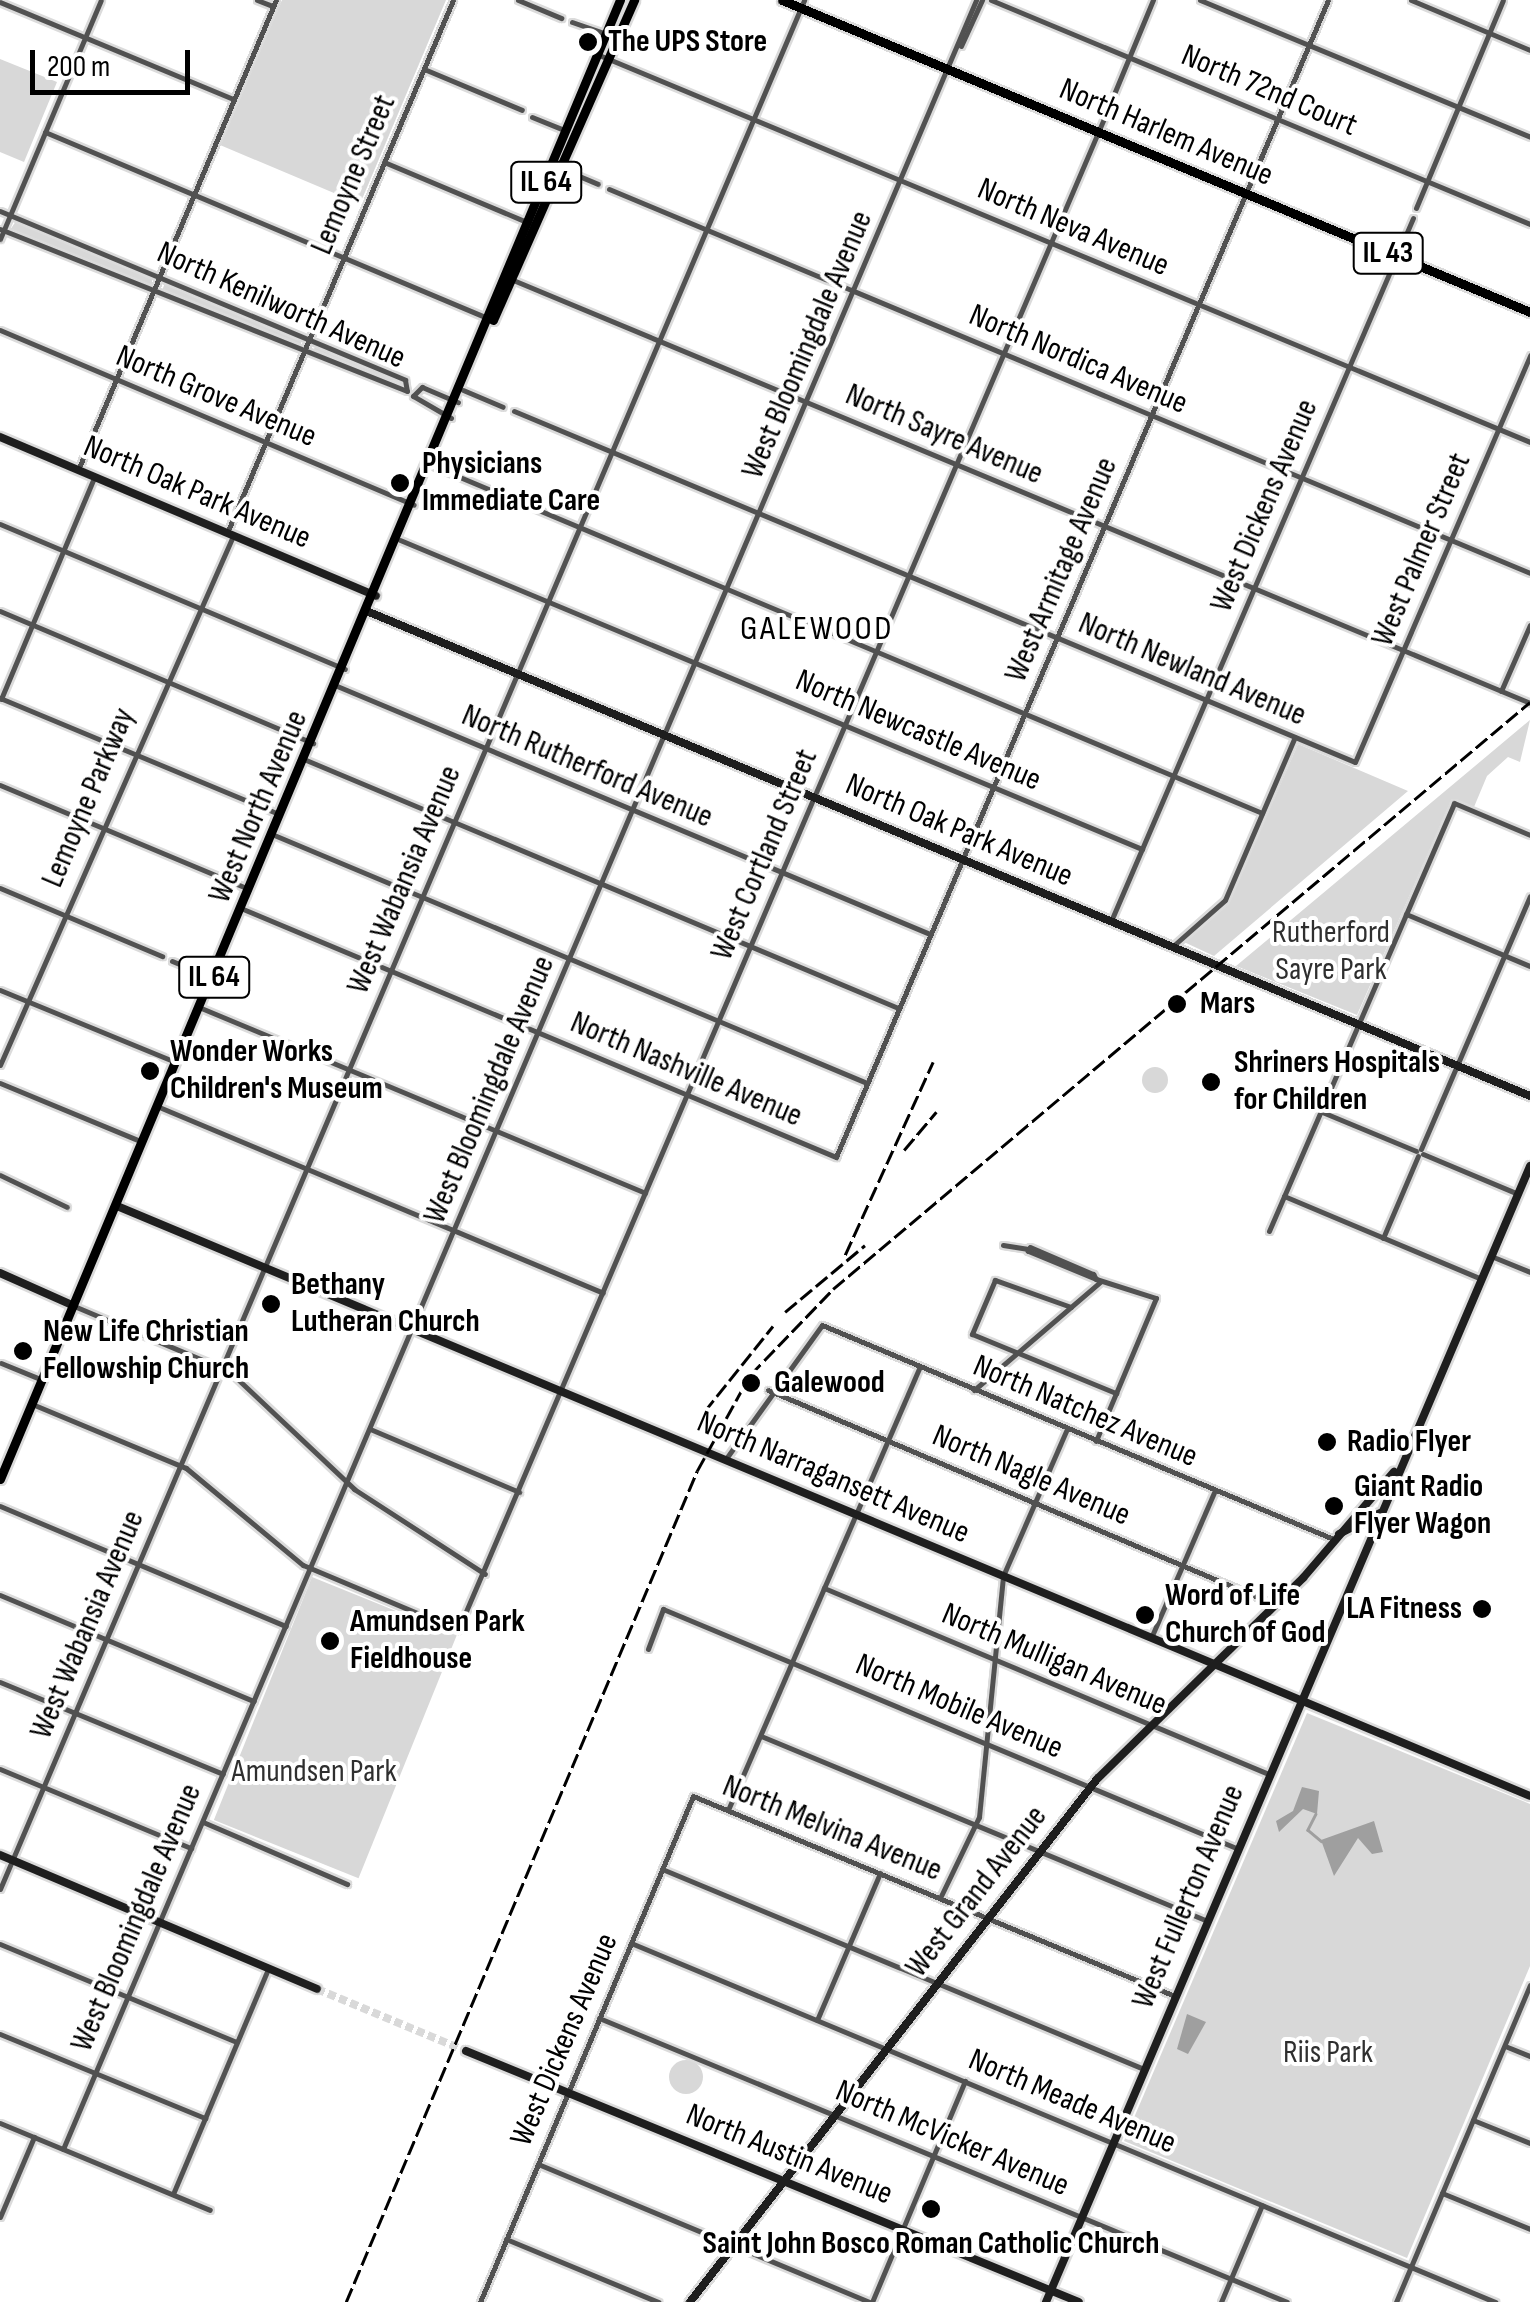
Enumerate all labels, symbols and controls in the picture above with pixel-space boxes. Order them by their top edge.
place label: The UPS Store [608,23,767,61]
scale bar [35,30,195,92]
marker: The UPS Store [577,31,599,53]
street label: North 72nd Court [1175,37,1363,145]
text: 200 m [47,49,110,85]
street label: North Harlem Avenue [1053,71,1279,195]
street label: Lemoyne Street [303,90,405,260]
road number: IL 64 [508,157,584,207]
street label: North Neva Avenue [972,170,1174,286]
street label: West Bloomingdale Avenue [734,205,882,485]
road number: IL 43 [1350,228,1426,278]
street label: North Kenilworth Avenue [151,234,411,378]
street label: North Nordica Avenue [963,297,1193,423]
street label: North Grove Avenue [110,338,322,456]
street label: North Sayre Avenue [840,376,1048,494]
street label: West Dickens Avenue [1203,394,1327,618]
street label: North Oak Park Avenue [78,428,316,558]
place label: Physicians Immediate Care [422,446,600,521]
street label: West Palmer Street [1364,448,1480,652]
street label: West Armitage Avenue [997,452,1127,688]
marker: Physicians Immediate Care [387,470,413,496]
street label: North Newland Avenue [1072,605,1312,735]
district label: GALEWOOD [740,608,894,650]
street label: North Newcastle Avenue [790,662,1046,800]
street label: North Rutherford Avenue [456,697,718,837]
street label: Lemoyne Parkway [34,703,144,893]
street label: West North Avenue [201,705,317,909]
street label: West Cortland Street [703,744,827,966]
street label: West Wabansia Avenue [340,760,470,1000]
street label: North Oak Park Avenue [840,766,1078,896]
park label: Rutherford Sayre Park [1272,915,1390,990]
street label: West Bloomingdale Avenue [416,950,564,1230]
road number: IL 64 [176,952,252,1002]
place label: Mars [1200,985,1255,1023]
marker: Mars [1164,991,1190,1017]
street label: North Nashville Avenue [564,1004,808,1136]
place label: Wonder Works Children's Museum [170,1034,383,1109]
place label: Shriners Hospitals for Children [1234,1045,1440,1120]
marker: Wonder Works Children's Museum [139,1060,161,1082]
marker: Shriners Hospitals for Children [1198,1069,1224,1095]
place label: Bethany Lutheran Church [291,1267,480,1342]
marker: Bethany Lutheran Church [260,1293,282,1315]
place label: New Life Christian Fellowship Church [43,1314,249,1389]
marker: New Life Christian Fellowship Church [12,1340,34,1362]
street label: North Natchez Avenue [967,1347,1203,1477]
place label: Galewood [774,1364,885,1402]
marker: Galewood [738,1370,764,1396]
street label: North Narragansett Avenue [691,1403,975,1553]
street label: North Nagle Avenue [926,1417,1136,1535]
place label: Radio Flyer [1347,1423,1471,1461]
marker: Radio Flyer [1316,1431,1338,1453]
place label: Giant Radio Flyer Wagon [1354,1469,1491,1544]
marker: Giant Radio Flyer Wagon [1323,1495,1345,1517]
street label: West Wabansia Avenue [23,1505,153,1745]
place label: Word of Life Church of God [1165,1578,1325,1653]
place label: LA Fitness [1346,1590,1462,1628]
street label: North Mulligan Avenue [936,1595,1172,1725]
marker: LA Fitness [1471,1598,1493,1620]
place label: Amundsen Park Fieldhouse [350,1604,525,1679]
marker: Word of Life Church of God [1134,1604,1156,1626]
marker: Amundsen Park Fieldhouse [319,1630,341,1652]
street label: North Mobile Avenue [850,1646,1068,1768]
park label: Amundsen Park [231,1753,397,1791]
street label: North Melvina Avenue [717,1768,947,1890]
street label: West Bloomingdale Avenue [63,1778,211,2058]
street label: West Fullerton Avenue [1125,1779,1253,2015]
street label: West Grand Avenue [898,1799,1056,1985]
street label: West Dickens Avenue [503,1928,627,2152]
park label: Riis Park [1283,2034,1373,2072]
street label: North Meade Avenue [963,2041,1181,2163]
street label: North McVicker Avenue [830,2073,1074,2205]
street label: North Austin Avenue [680,2096,898,2214]
marker: Saint John Bosco Roman Catholic Church [920,2198,942,2220]
place label: Saint John Bosco Roman Catholic Church [702,2225,1160,2263]

